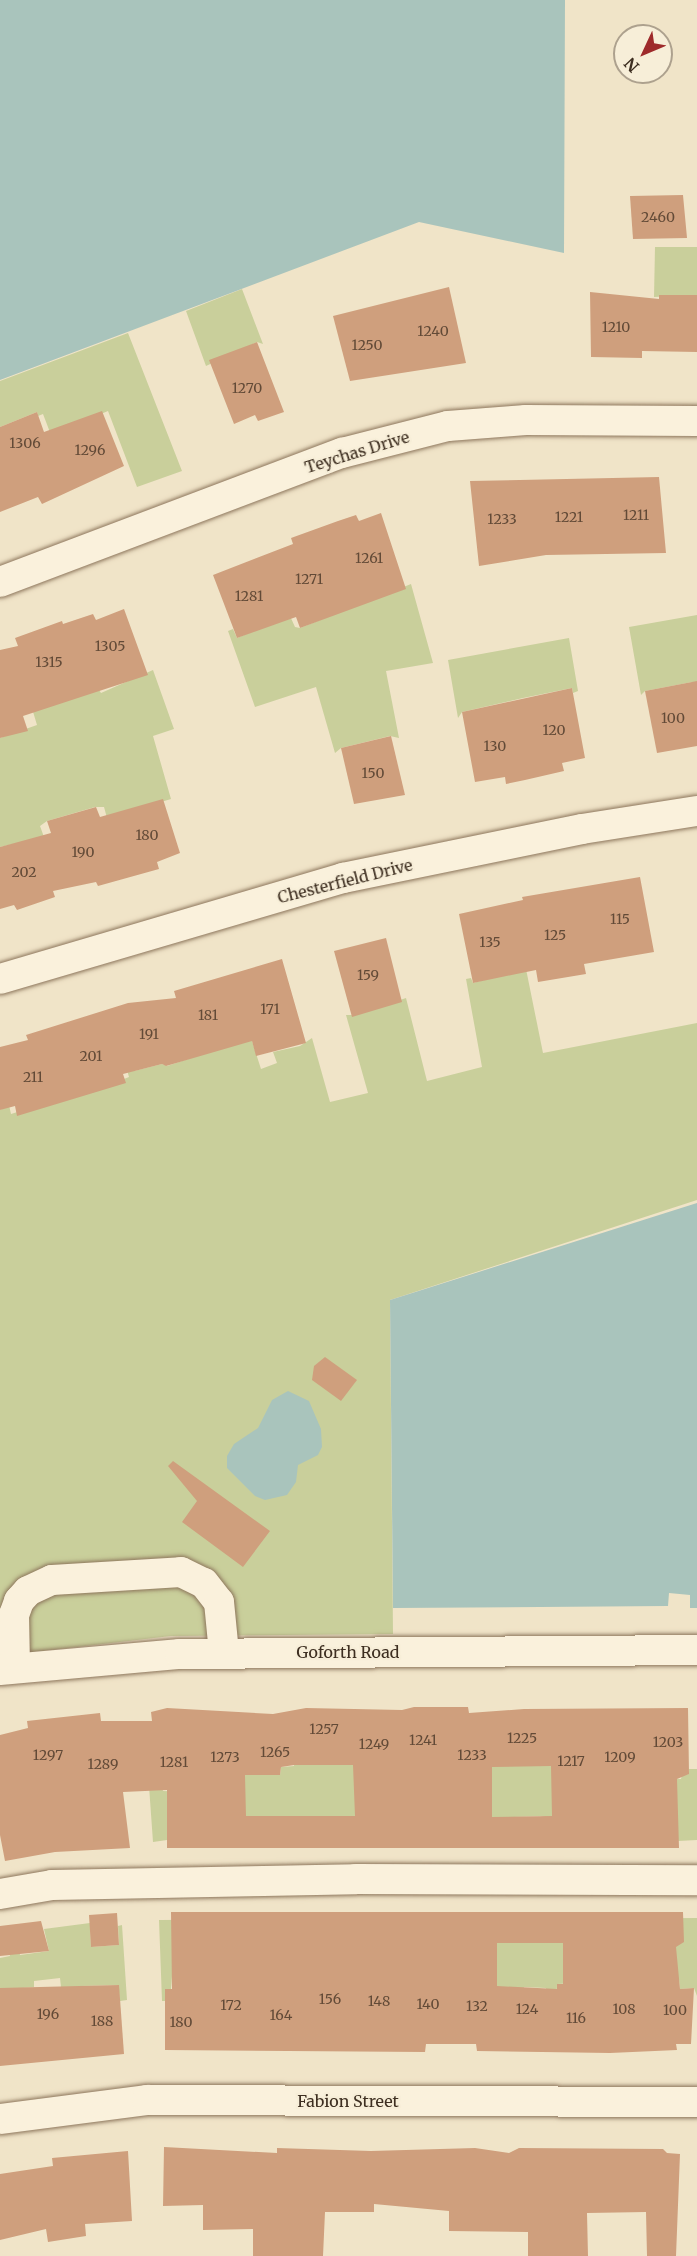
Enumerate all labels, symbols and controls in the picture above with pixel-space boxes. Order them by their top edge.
north arrow [613,24,673,84]
text: N [620,54,643,77]
house number: 2460 [641,209,675,225]
house number: 1210 [602,319,630,335]
house number: 1240 [417,323,449,339]
house number: 1250 [352,337,382,353]
house number: 1270 [232,380,262,396]
street label: Teychas Drive [302,427,412,477]
house number: 1306 [9,435,41,451]
house number: 1296 [74,442,106,458]
house number: 1211 [623,507,649,523]
house number: 1221 [555,509,583,525]
house number: 1233 [487,511,517,527]
house number: 1261 [355,550,383,566]
house number: 1271 [295,571,323,587]
house number: 1281 [235,588,263,604]
house number: 1305 [95,638,125,654]
house number: 1315 [35,654,63,670]
house number: 100 [661,710,685,726]
house number: 120 [542,722,566,738]
house number: 130 [484,738,506,754]
house number: 150 [362,765,384,781]
house number: 180 [135,827,159,843]
house number: 190 [71,844,95,860]
street label: Chesterfield Drive [276,855,414,907]
house number: 202 [12,864,36,880]
house number: 115 [610,911,630,927]
house number: 125 [544,927,566,943]
house number: 135 [479,934,501,950]
house number: 159 [357,967,379,983]
house number: 171 [260,1001,280,1017]
house number: 181 [198,1007,218,1023]
house number: 191 [139,1026,159,1042]
house number: 201 [80,1048,102,1064]
house number: 211 [23,1069,43,1085]
street label: Goforth Road [297,1642,399,1662]
house number: 1257 [309,1721,339,1737]
house number: 1225 [507,1730,537,1746]
house number: 1241 [409,1732,437,1748]
house number: 1203 [653,1734,683,1750]
house number: 1249 [359,1736,389,1752]
house number: 1265 [260,1744,290,1760]
house number: 1297 [33,1747,63,1763]
house number: 1233 [457,1747,487,1763]
house number: 1273 [210,1749,240,1765]
house number: 1209 [604,1749,636,1765]
house number: 1217 [557,1753,585,1769]
house number: 1281 [160,1754,188,1770]
house number: 1289 [88,1756,118,1772]
house number: 156 [319,1991,341,2007]
house number: 148 [368,1993,390,2009]
house number: 140 [416,1996,440,2012]
house number: 172 [220,1997,242,2013]
house number: 132 [466,1998,488,2014]
house number: 124 [516,2001,538,2017]
house number: 108 [612,2001,636,2017]
house number: 100 [663,2002,687,2018]
house number: 196 [37,2006,59,2022]
house number: 164 [270,2007,292,2023]
house number: 116 [566,2010,586,2026]
house number: 188 [91,2013,113,2029]
house number: 180 [169,2014,193,2030]
street label: Fabion Street [297,2091,399,2111]

